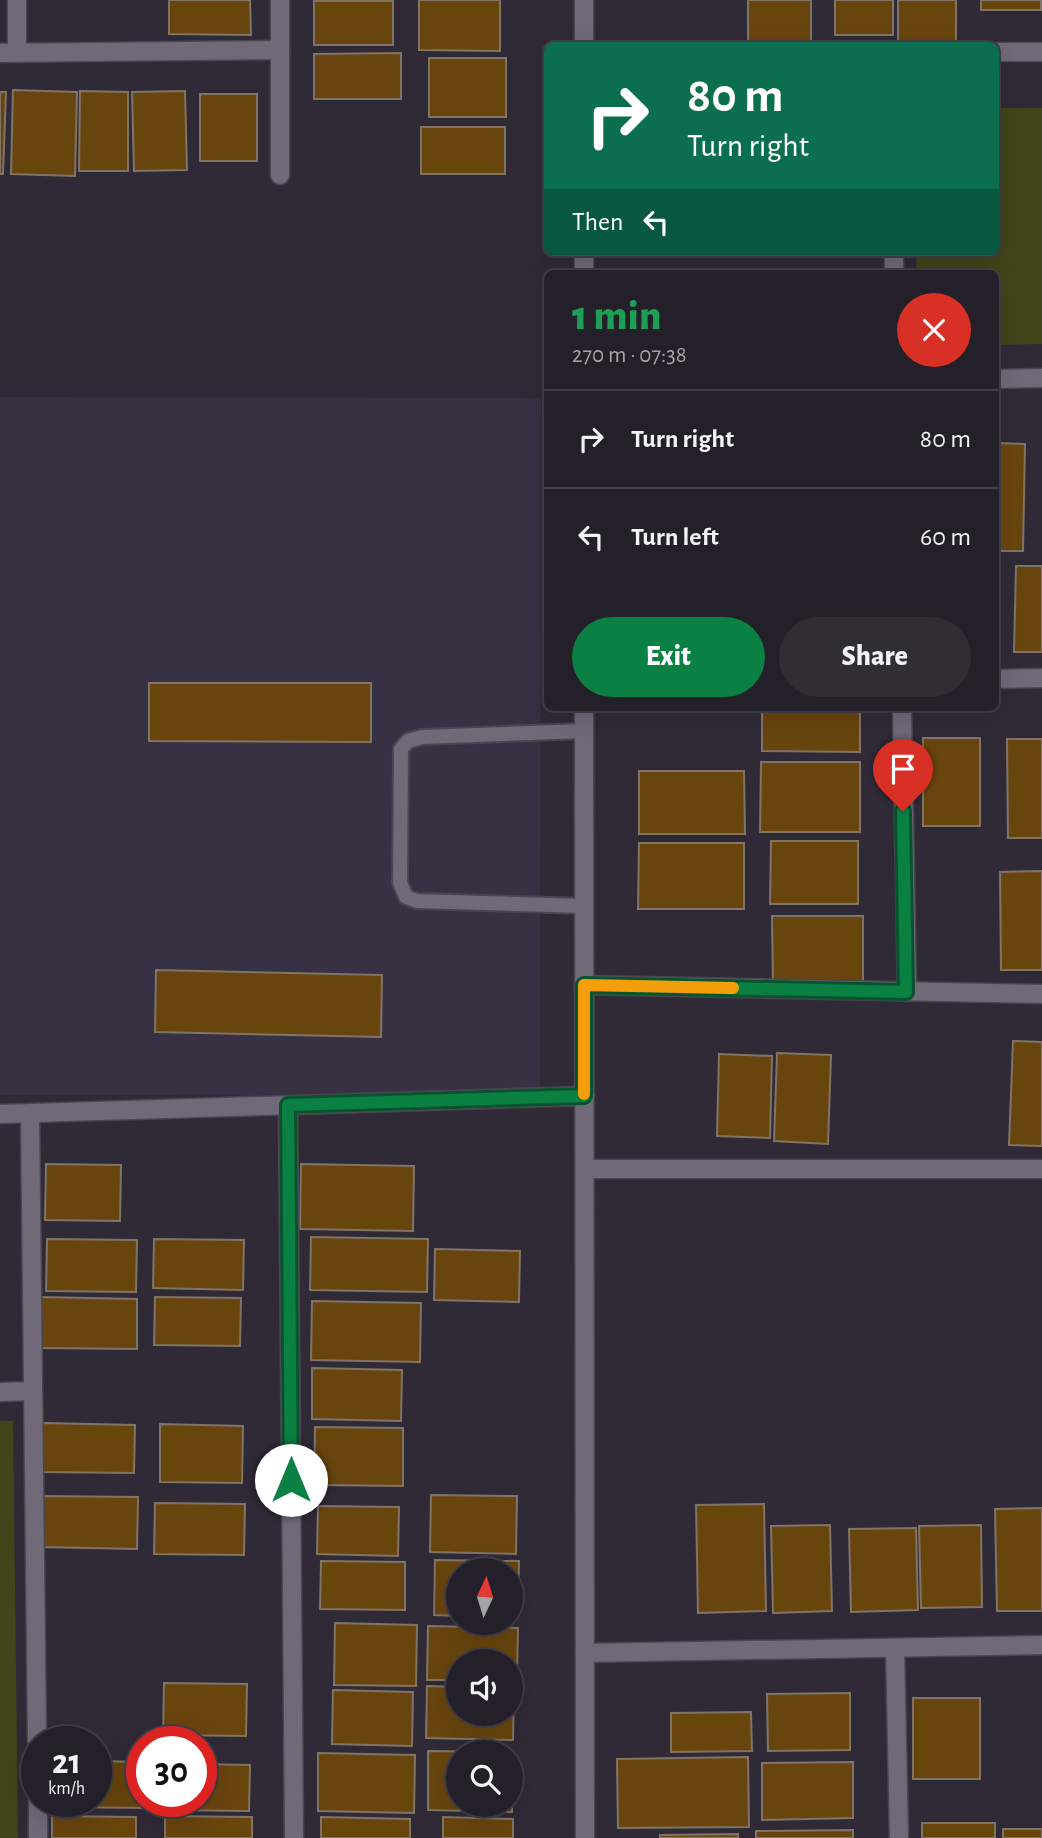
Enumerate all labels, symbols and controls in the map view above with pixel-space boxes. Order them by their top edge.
icon: right [572,70,663,161]
text: 80 m [687,72,784,121]
text: Turn right [687,130,809,162]
icon: left [637,203,675,241]
text: Then [572,209,623,235]
button: close [897,293,971,367]
text: 1 min [572,295,661,337]
text: 270 m · 07:38 [572,344,687,367]
icon: right [572,420,610,458]
text: Turn right [631,426,734,452]
text: 80 m [920,426,971,452]
icon: left [572,518,610,556]
text: Turn left [631,524,719,550]
text: 60 m [920,524,971,550]
button: Exit [572,617,765,697]
button: Share [779,617,971,697]
pin [873,739,933,811]
icon: arrive [884,750,922,788]
position arrow [254,1443,328,1517]
north arrow [446,1558,523,1634]
map controls [446,1558,523,1817]
button: sound [446,1649,523,1726]
speed limit sign: 30 [126,1726,217,1817]
button: search [446,1740,523,1817]
text: 21 [52,1745,81,1780]
text: km/h [48,1780,85,1798]

